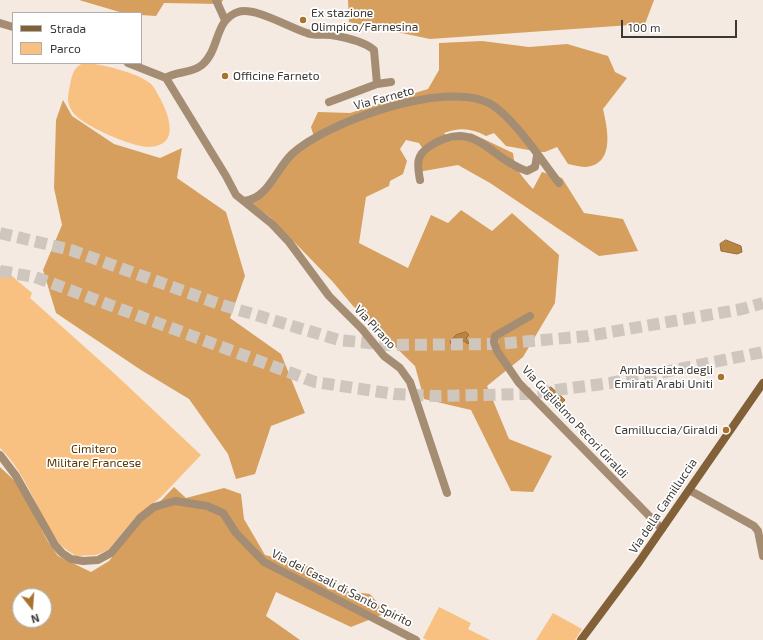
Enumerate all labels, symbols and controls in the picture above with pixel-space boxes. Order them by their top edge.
place label: Ex stazione Olimpico/Farnesina [311,6,418,34]
legend [12,12,142,64]
scale bar [623,12,739,38]
marker: Ex stazione Olimpico/Farnesina [298,15,308,25]
text: 100 m [628,20,660,34]
text: Strada [50,21,86,35]
text: Parco [50,41,81,55]
place label: Officine Farneto [233,69,319,83]
marker: Officine Farneto [220,71,230,81]
street label: Via Farneto [352,83,416,113]
street label: Via Pirano [351,302,399,352]
street label: Via Guglielmo Pecori Giraldi [519,363,631,481]
place label: Ambasciata degli Emirati Arabi Uniti [614,363,713,391]
marker: Ambasciata degli Emirati Arabi Uniti [716,372,726,382]
place label: Camilluccia/Giraldi [615,423,718,437]
marker: Camilluccia/Giraldi [721,425,731,435]
park label: Cimitero Militare Francese [47,442,141,470]
street label: Via della Camilluccia [626,456,700,556]
street label: Via dei Casali di Santo Spirito [269,546,415,630]
north arrow [12,588,52,628]
text: N [30,612,41,626]

